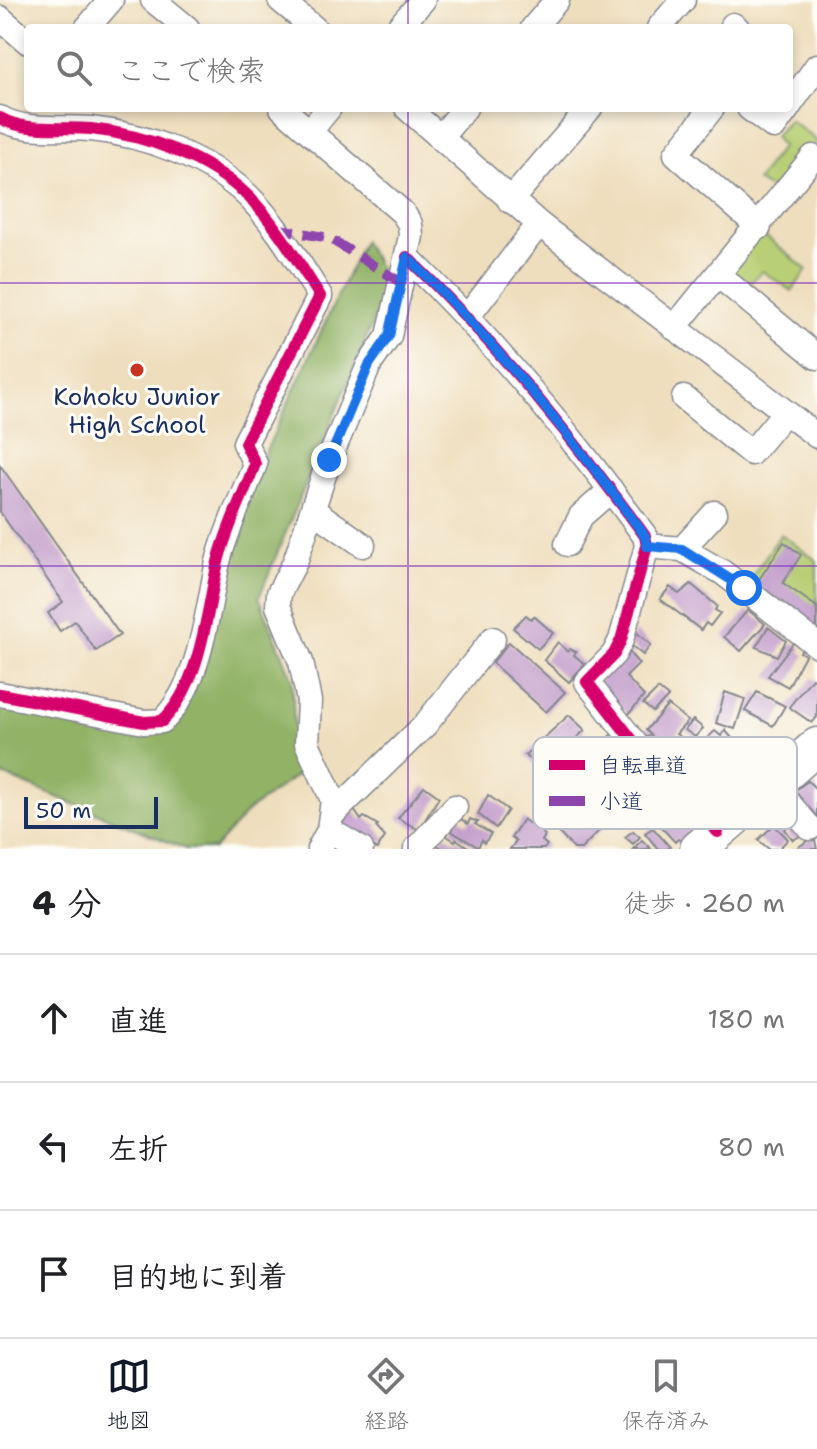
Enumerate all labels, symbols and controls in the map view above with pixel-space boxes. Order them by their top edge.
search box [24,24,793,112]
icon: search [52,46,96,90]
text: ここで検索 [116,50,266,91]
marker: Kohoku Junior High School [128,361,146,379]
place label: Kohoku Junior High School [53,381,221,441]
route end [311,442,347,478]
route start [726,570,762,606]
legend [533,737,797,829]
text: 自転車道 [599,751,687,780]
text: 小道 [599,787,643,816]
scale bar [24,793,158,829]
text: 50 m [36,796,91,825]
text: 4 分 [32,880,102,926]
text: 徒歩 · 260 m [624,885,785,920]
icon: ahead [32,996,76,1040]
text: 直進 [108,1000,168,1041]
text: 180 m [707,1001,785,1036]
icon: left [32,1124,76,1168]
text: 左折 [108,1128,168,1169]
text: 80 m [718,1129,785,1164]
icon: arrive [32,1252,76,1296]
text: 目的地に到着 [108,1256,288,1297]
tab: 地図 [107,1354,151,1435]
tab: 経路 [364,1354,408,1435]
tab: 保存済み [622,1354,710,1435]

